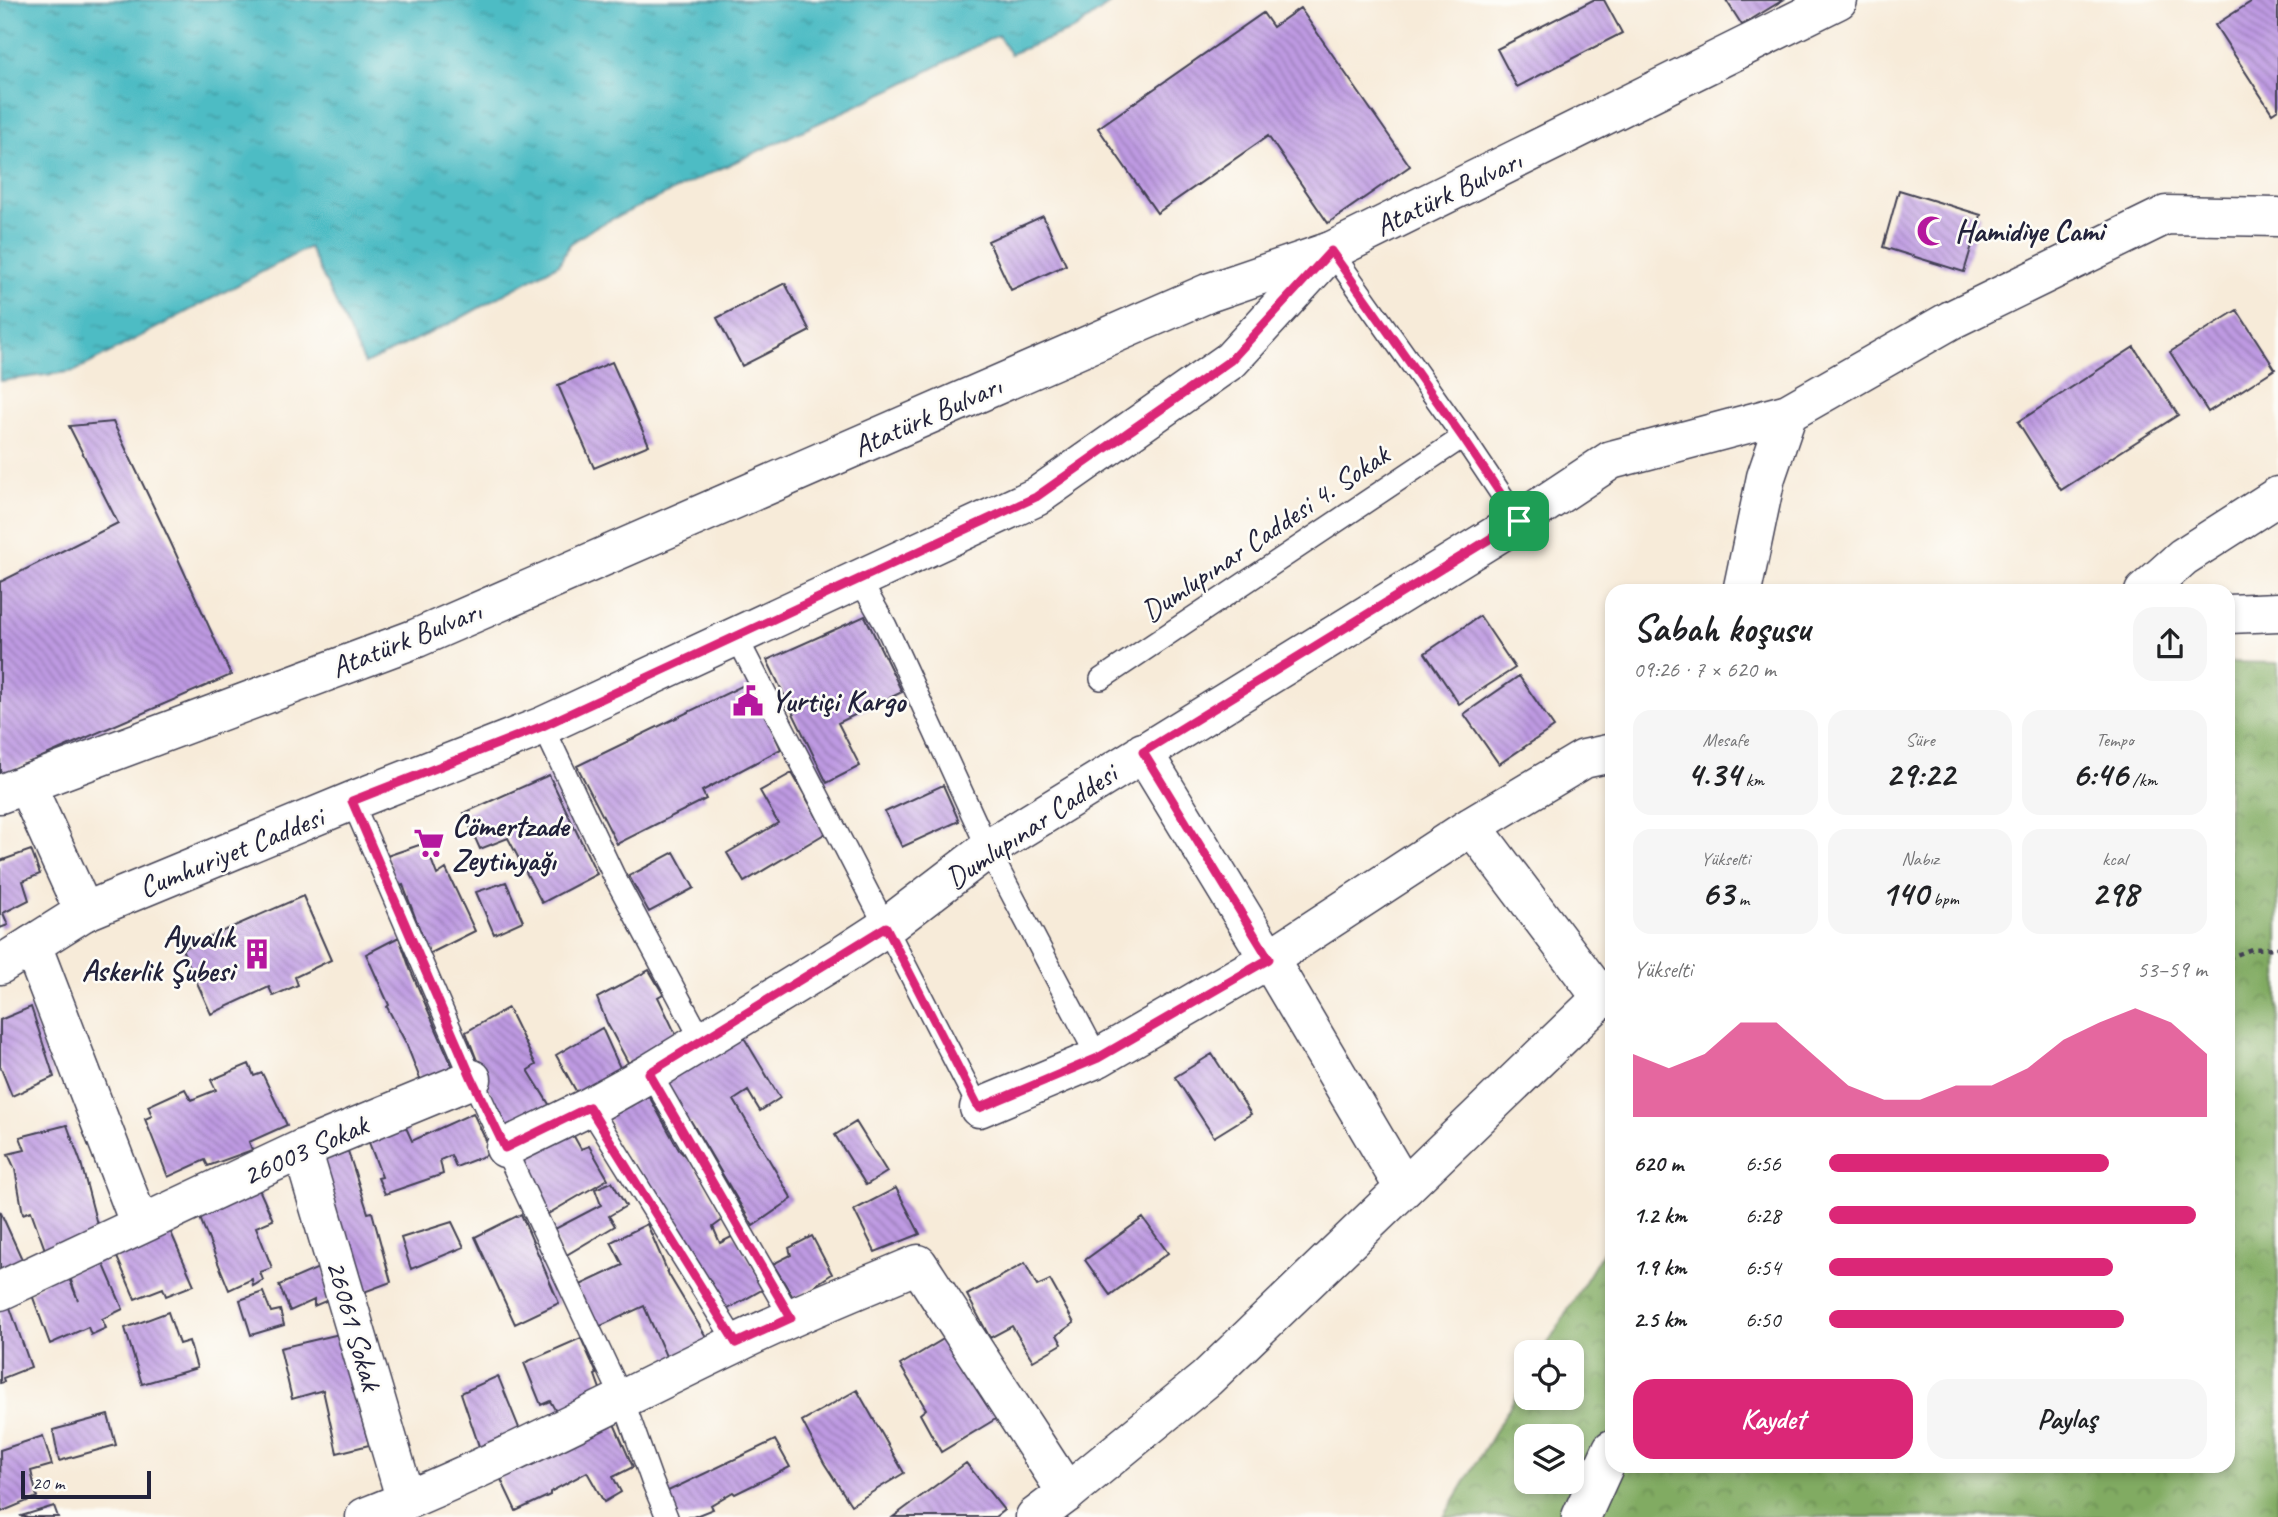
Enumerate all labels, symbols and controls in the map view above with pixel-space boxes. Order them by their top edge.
street label: Atatürk Bulvarı [1369,141,1529,245]
place label: Hamidiye Cami [1955,212,2108,250]
mosque icon: Hamidiye Cami [1915,214,1949,248]
street label: Atatürk Bulvarı [847,366,1008,466]
street label: Dumlupınar Caddesi 4. Sokak [1134,435,1398,630]
pin [1489,491,1549,551]
icon: arrive [1500,502,1538,540]
street label: Atatürk Bulvarı [326,591,488,686]
text: Sabah koşusu [1633,605,1810,652]
button: share [2133,607,2207,681]
text: 09:26 · 7 × 620 m [1633,655,1776,684]
place label: Yurtiçi Kargo [771,682,907,720]
public building icon: Yurtiçi Kargo [731,684,765,718]
text: Mesafe [1702,728,1748,752]
text: Süre [1905,728,1935,752]
text: Tempo [2096,728,2134,752]
text: 4.34 [1687,752,1741,797]
text: 29:22 [1885,752,1955,797]
text: 6:46 [2072,752,2128,797]
street label: Dumlupınar Caddesi [938,753,1127,897]
text: km [1741,768,1764,792]
text: /km [2128,768,2157,792]
street label: Cumhuriyet Caddesi [133,796,332,906]
place label: Cömertzade Zeytinyağı [452,807,571,879]
supermarket icon: Cömertzade Zeytinyağı [412,826,446,860]
text: Yükselti [1701,847,1750,871]
text: Nabız [1901,847,1939,871]
text: kcal [2102,847,2127,871]
text: 63 [1702,871,1734,916]
text: 140 [1881,871,1928,916]
text: 298 [2091,871,2138,916]
text: m [1734,887,1749,911]
text: bpm [1928,887,1959,911]
place label: Ayvalık Askerlik Şubesi [82,918,238,990]
building icon: Ayvalık Askerlik Şubesi [240,937,274,971]
text: Yükselti [1633,955,1693,984]
text: 53–59 m [2137,955,2207,984]
street label: 26003 Sokak [236,1105,376,1195]
text: 620 m [1633,1149,1683,1178]
text: 6:56 [1745,1149,1781,1178]
text: 1.2 km [1633,1201,1687,1230]
text: 6:28 [1745,1201,1781,1230]
text: 1.9 km [1633,1253,1686,1282]
text: 6:54 [1745,1253,1781,1282]
street label: 26061 Sokak [317,1256,391,1396]
text: 2.5 km [1633,1305,1686,1334]
text: 6:50 [1745,1305,1781,1334]
map controls [1514,1340,1584,1494]
button: locate [1514,1340,1584,1410]
button: Kaydet [1633,1379,1913,1459]
button: Paylaş [1927,1379,2207,1459]
button: layers [1514,1424,1584,1494]
scale bar [21,1468,150,1500]
text: 20 m [32,1471,64,1495]

